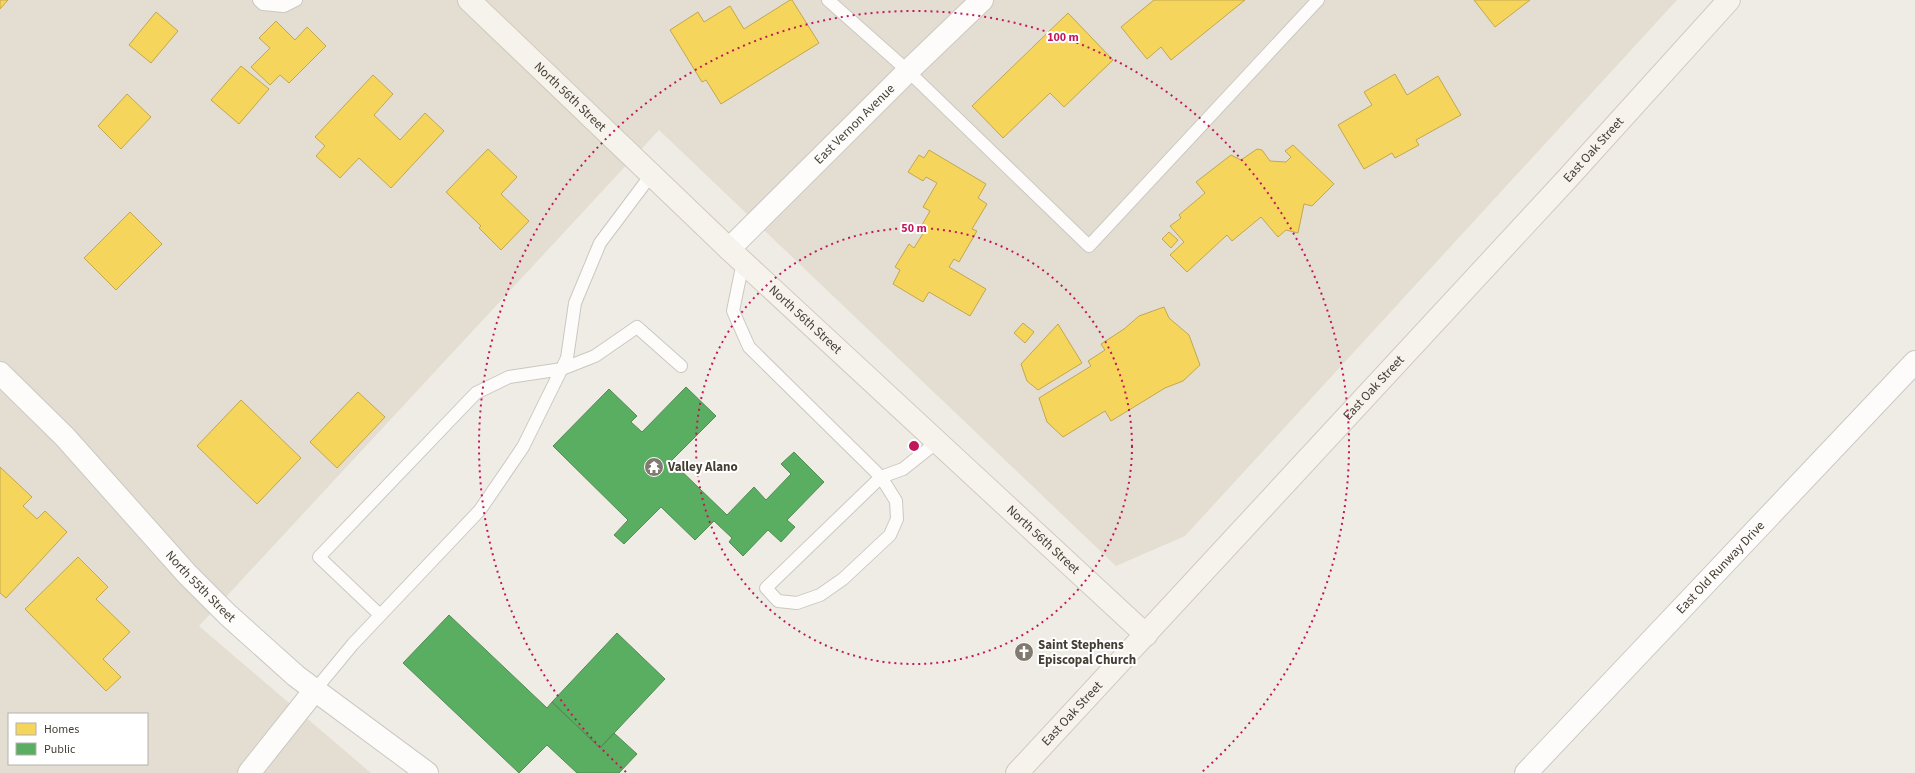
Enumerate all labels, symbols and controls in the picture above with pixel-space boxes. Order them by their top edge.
text: 100 m [1047,29,1079,46]
street label: North 56th Street [530,58,611,136]
street label: East Vernon Avenue [810,80,899,168]
street label: East Oak Street [1559,113,1628,186]
text: 50 m [901,220,927,237]
street label: North 56th Street [765,281,846,358]
street label: East Oak Street [1339,351,1409,424]
centre of rings [907,439,921,453]
temple icon: Valley Alano [643,456,665,478]
place label: Valley Alano [667,458,738,476]
street label: North 56th Street [1003,501,1084,579]
street label: East Old Runway Drive [1672,517,1769,618]
street label: North 55th Street [161,547,240,627]
place label: Saint Stephens Episcopal Church [1038,636,1136,669]
church icon: Saint Stephens Episcopal Church [1013,641,1035,663]
street label: East Oak Street [1037,677,1107,750]
legend [8,713,148,765]
text: Homes [44,721,79,738]
text: Public [44,741,76,758]

